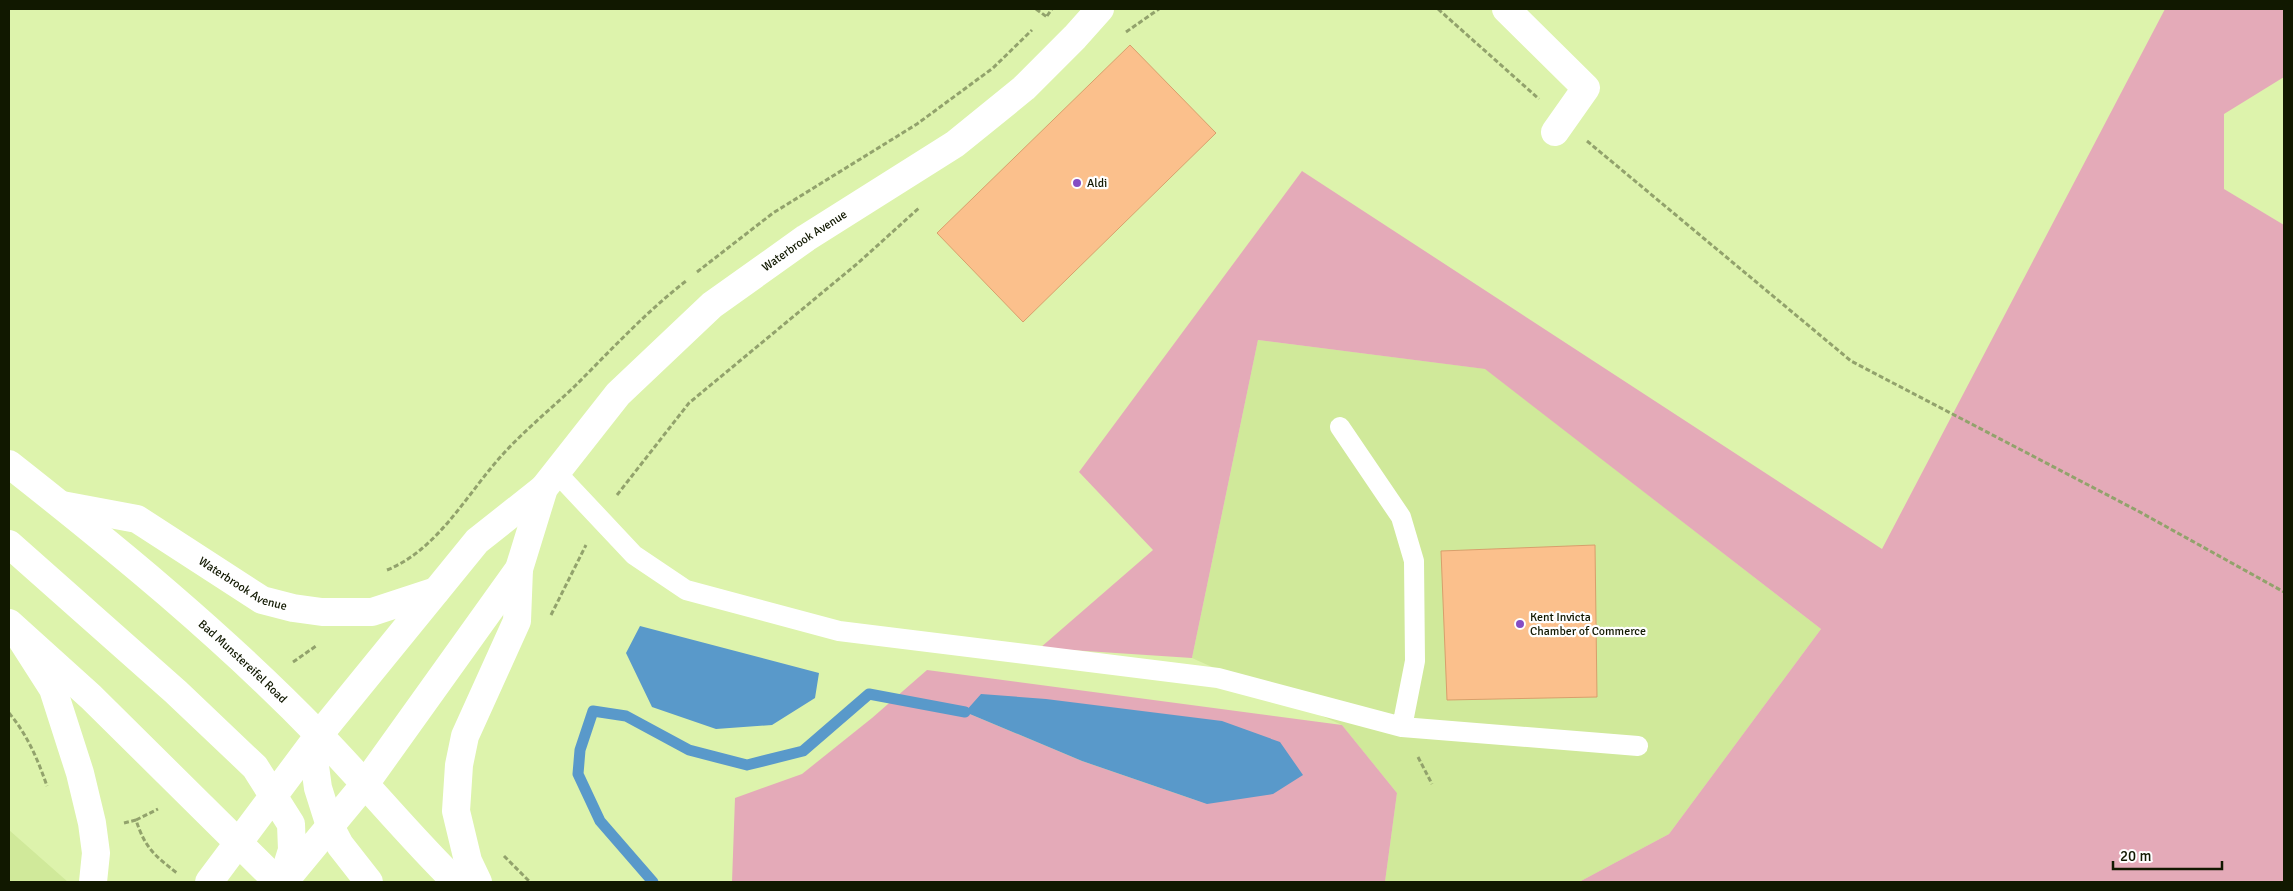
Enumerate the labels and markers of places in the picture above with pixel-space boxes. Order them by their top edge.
place label: Aldi [1087,176,1107,191]
marker: Aldi [1071,177,1083,189]
place label: Kent Invicta Chamber of Commerce [1530,610,1646,639]
marker: Kent Invicta Chamber of Commerce [1514,618,1526,630]

